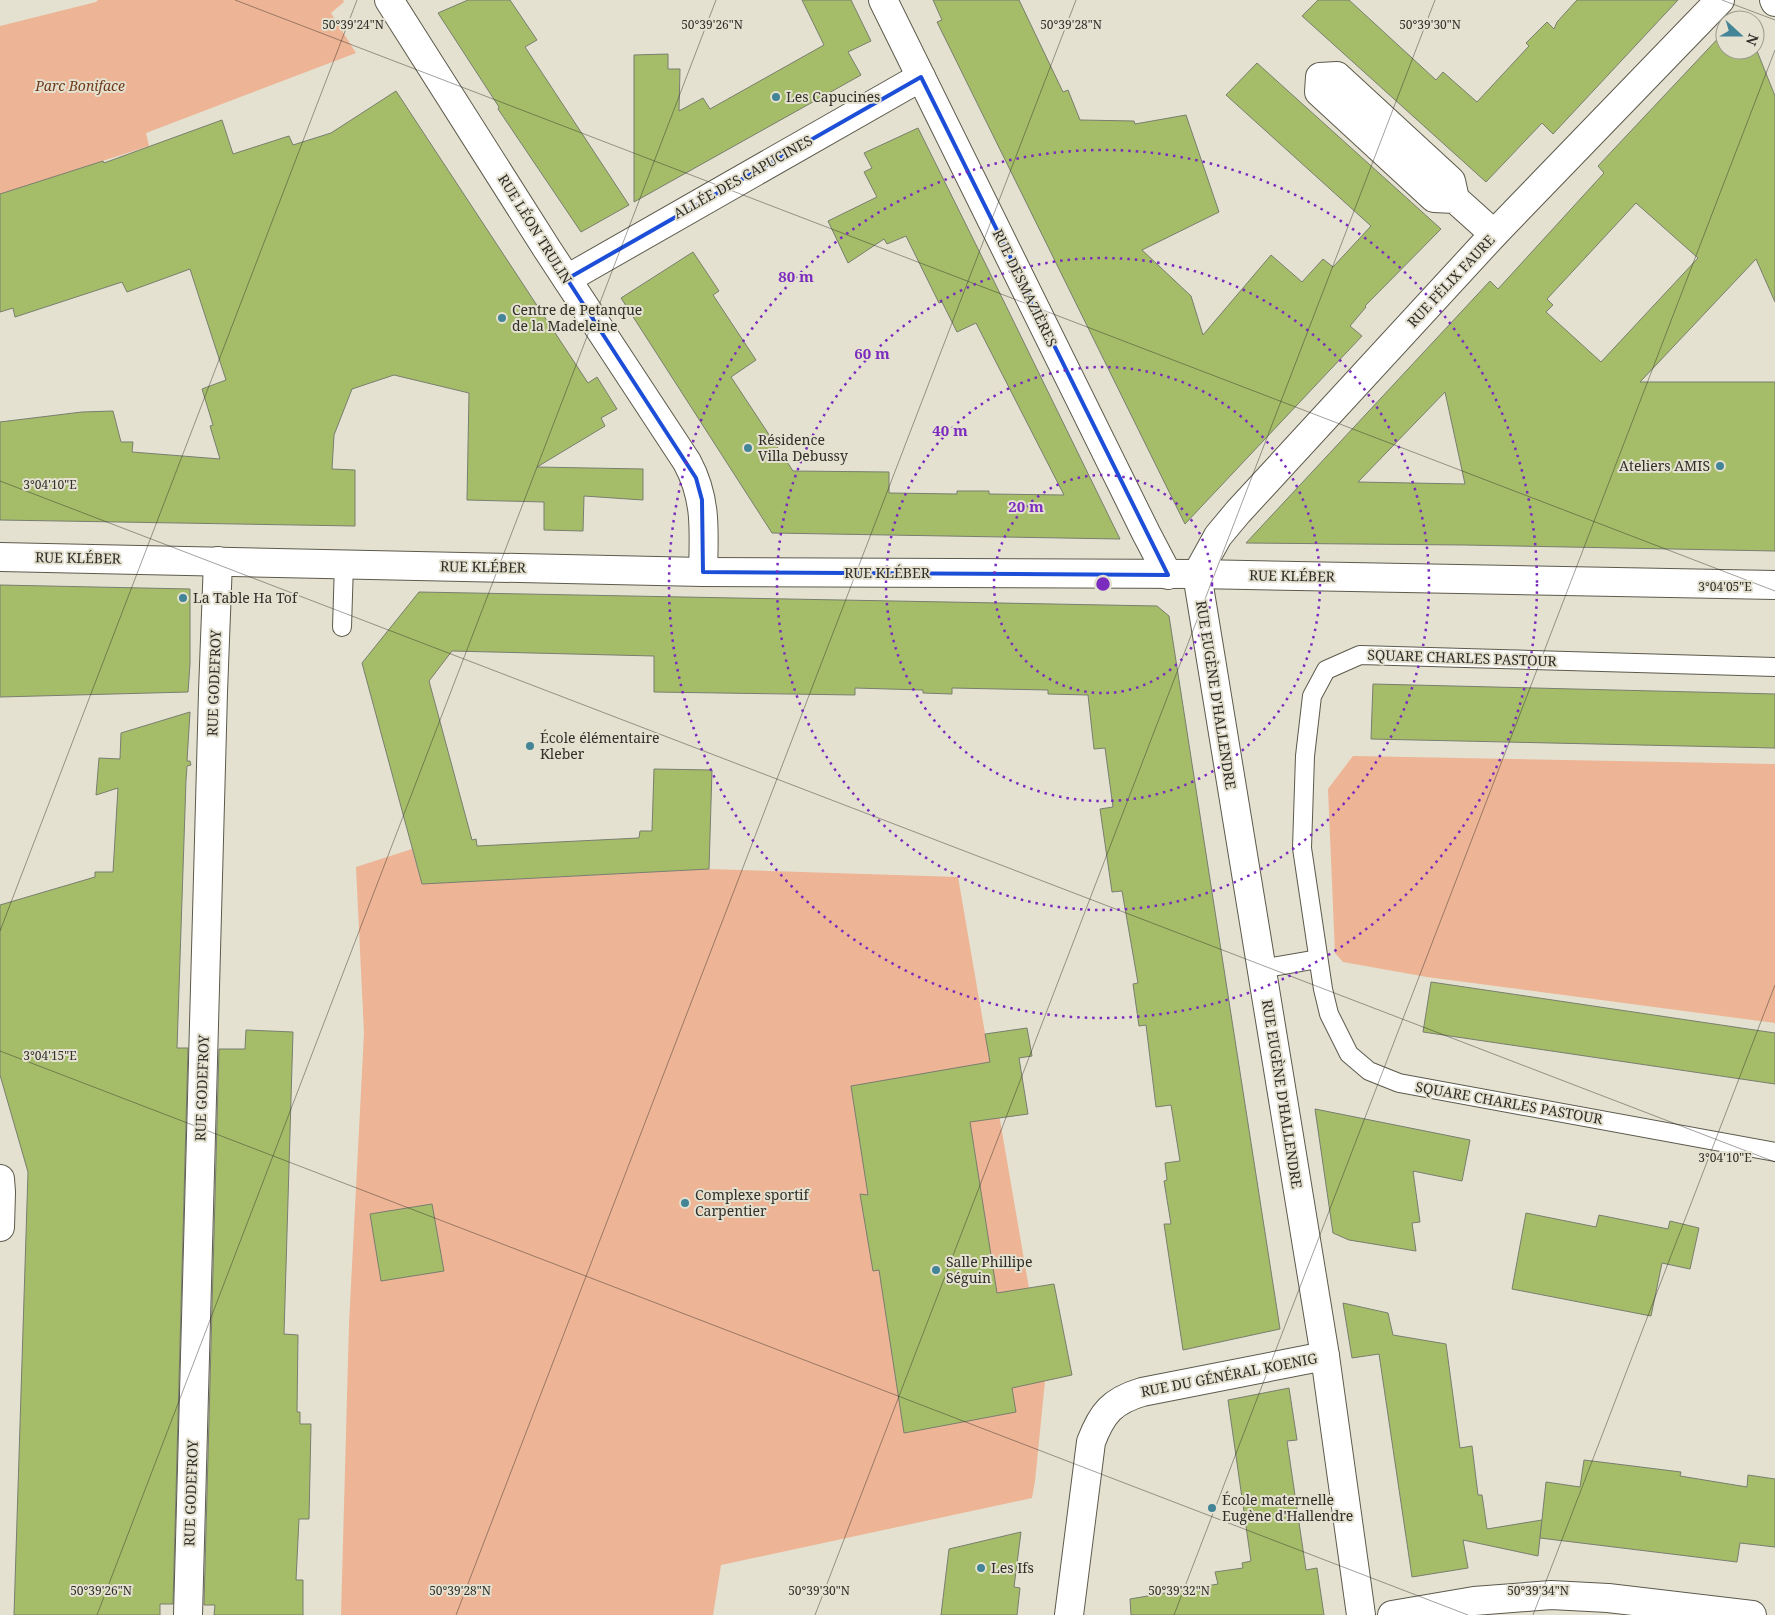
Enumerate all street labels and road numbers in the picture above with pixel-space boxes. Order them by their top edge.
street label: ALLÉE DES CAPUCINES [670,130,816,223]
street label: RUE LÉON TRULIN [494,170,577,287]
street label: RUE DESMAZIÈRES [989,226,1062,350]
street label: RUE FÉLIX FAURE [1403,230,1499,331]
street label: RUE KLÉBER [35,547,122,568]
street label: RUE KLÉBER [440,556,527,577]
street label: RUE KLÉBER [844,563,931,582]
street label: RUE KLÉBER [1249,565,1336,586]
street label: RUE EUGÈNE D'HALLENDRE [1192,599,1241,791]
street label: RUE GODEFROY [202,629,225,737]
street label: SQUARE CHARLES PASTOUR [1367,645,1558,670]
street label: RUE EUGÈNE D'HALLENDRE [1258,998,1307,1190]
street label: RUE GODEFROY [190,1034,213,1142]
street label: SQUARE CHARLES PASTOUR [1414,1077,1605,1128]
street label: RUE DU GÉNÉRAL KOENIG [1139,1348,1319,1401]
street label: RUE GODEFROY [179,1439,202,1547]

